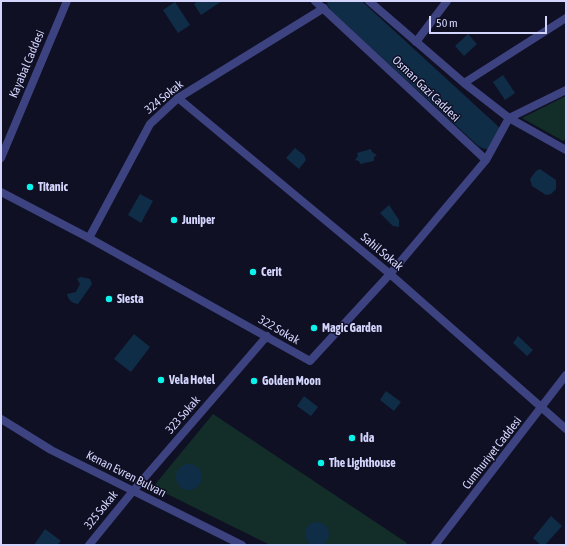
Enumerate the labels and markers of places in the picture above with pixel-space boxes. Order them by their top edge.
place label: Titanic [38,180,68,194]
marker: Titanic [25,182,35,192]
place label: Juniper [182,213,215,227]
marker: Juniper [169,215,179,225]
place label: Cerit [261,265,282,279]
marker: Cerit [248,267,258,277]
place label: Siesta [117,292,144,306]
marker: Siesta [104,294,114,304]
place label: Magic Garden [322,321,382,335]
marker: Magic Garden [309,323,319,333]
place label: Vela Hotel [169,373,215,387]
place label: Golden Moon [262,374,321,388]
marker: Vela Hotel [156,375,166,385]
marker: Golden Moon [249,376,259,386]
place label: Ida [360,431,374,445]
marker: Ida [347,433,357,443]
place label: The Lighthouse [329,456,396,470]
marker: The Lighthouse [316,458,326,468]

